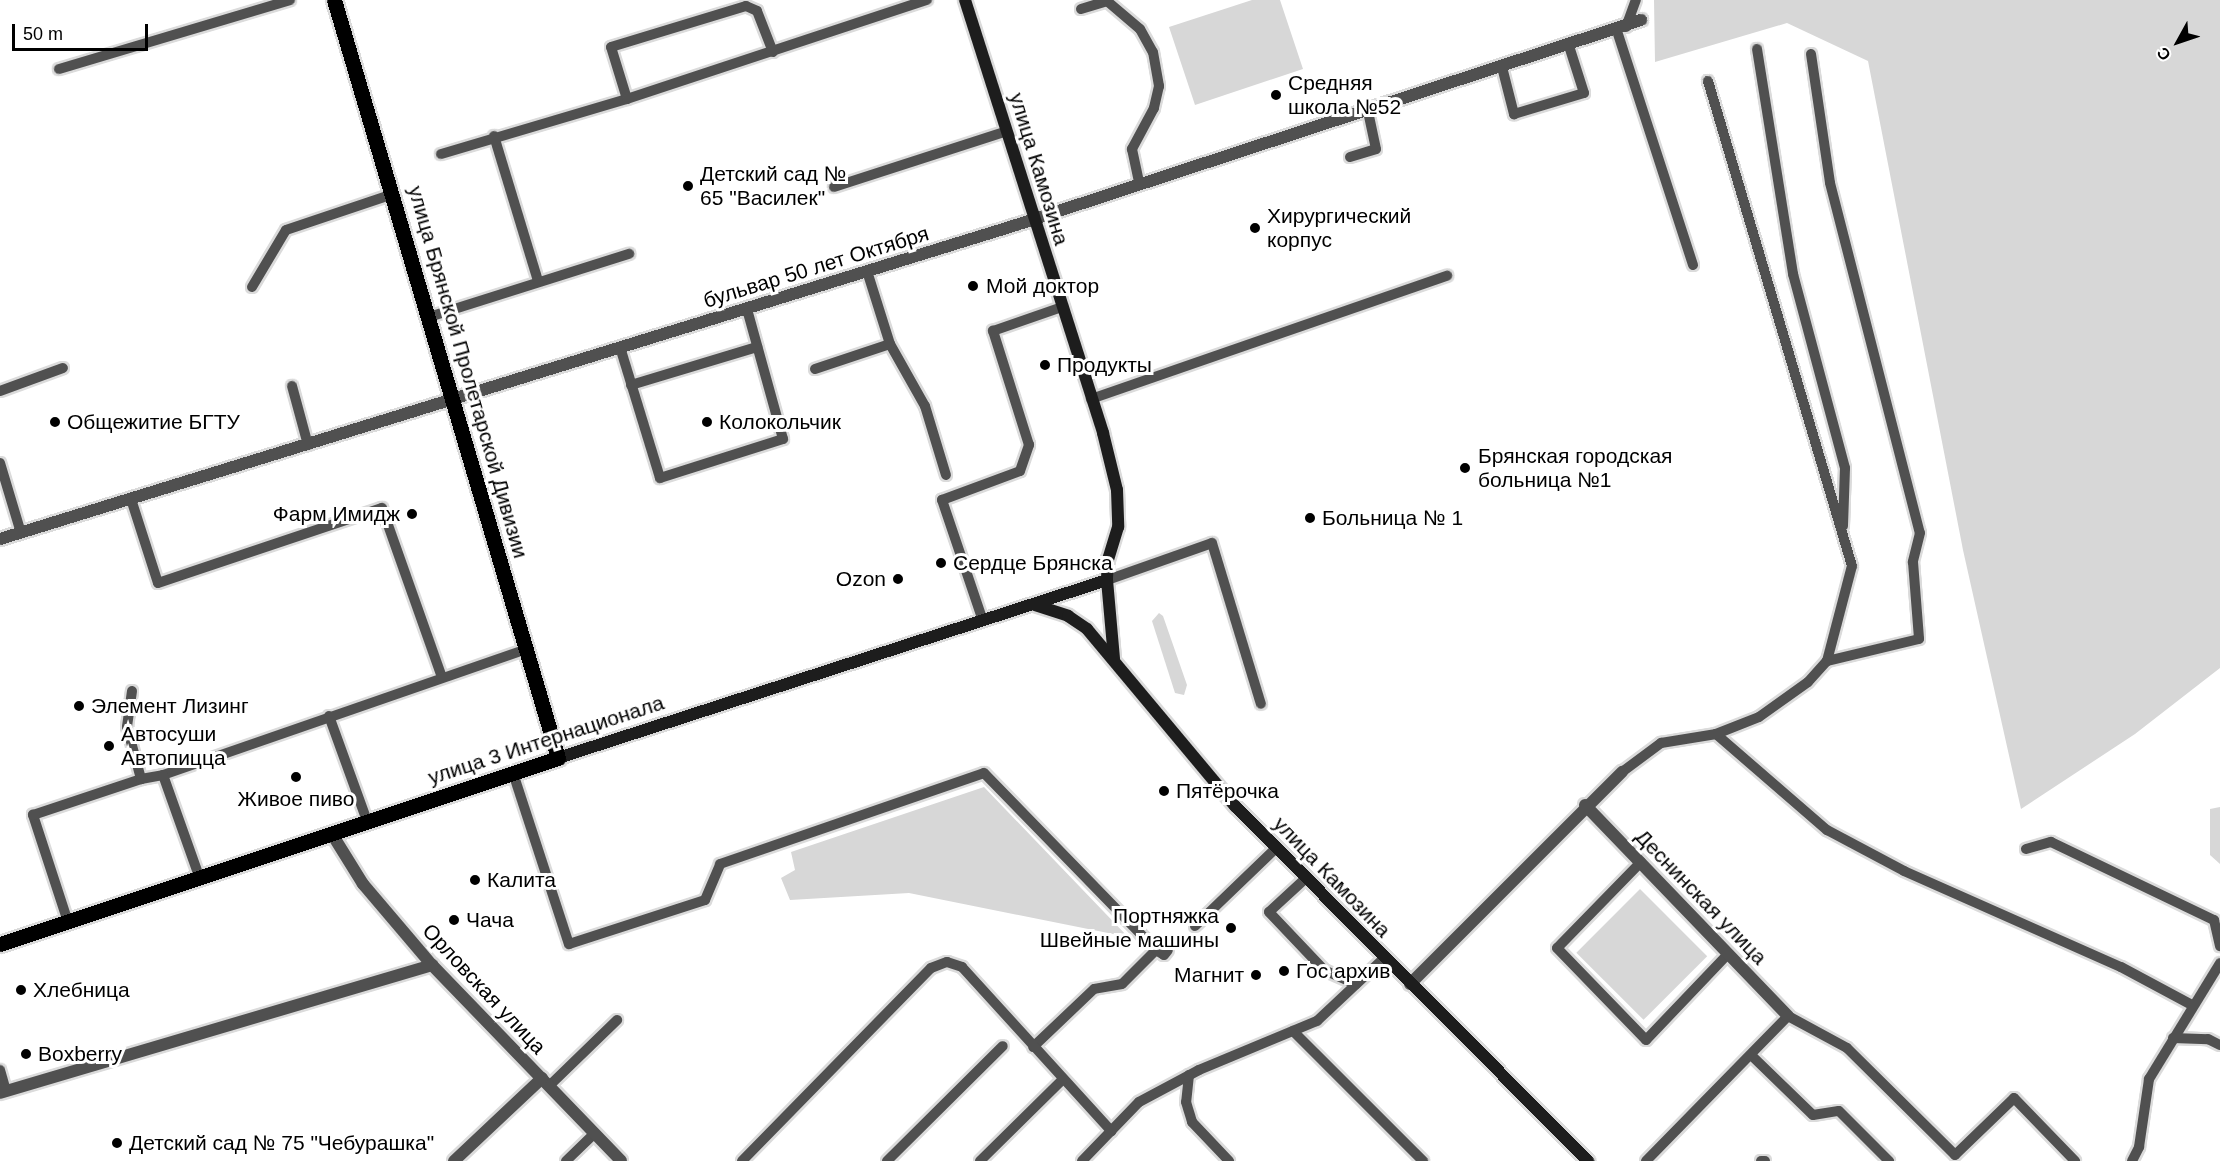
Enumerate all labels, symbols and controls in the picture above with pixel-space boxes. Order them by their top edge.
scale bar [15,12,152,50]
north arrow [2148,12,2208,72]
text: 50 m [23,24,63,44]
text: С [2154,44,2174,64]
place label: Средняя школа №52 [1288,70,1401,120]
marker: Средняя школа №52 [1269,88,1283,102]
street label: улица Камозина [1004,90,1074,248]
place label: Детский сад № 65 "Василек" [700,161,846,211]
marker: Детский сад № 65 "Василек" [681,179,695,193]
street label: улица Брянской Пролетарской Дивизии [403,183,533,561]
place label: Хирургический корпус [1267,203,1411,253]
street label: бульвар 50 лет Октября [700,221,932,313]
marker: Хирургический корпус [1248,221,1262,235]
place label: Мой доктор [986,273,1099,299]
marker: Мой доктор [964,277,982,295]
place label: Продукты [1057,352,1152,378]
marker: Продукты [1038,358,1052,372]
place label: Общежитие БГТУ [67,409,240,435]
place label: Колокольчик [719,409,841,435]
marker: Общежитие БГТУ [48,415,62,429]
marker: Колокольчик [700,415,714,429]
place label: Брянская городская больница №1 [1478,443,1672,493]
marker: Брянская городская больница №1 [1456,459,1474,477]
place label: Фарм Имидж [273,501,400,527]
place label: Больница № 1 [1322,505,1463,531]
marker: Фарм Имидж [405,507,419,521]
marker: Больница № 1 [1303,511,1317,525]
place label: Сердце Брянска [953,550,1113,576]
marker: Сердце Брянска [934,556,948,570]
place label: Ozon [836,566,886,592]
marker: Ozon [891,572,905,586]
street label: улица 3 Интернационала [425,690,667,790]
place label: Элемент Лизинг [91,693,249,719]
marker: Элемент Лизинг [72,699,86,713]
place label: Автосуши Автопицца [121,721,226,771]
marker: Автосуши Автопицца [102,739,116,753]
marker: Живое пиво [289,770,303,784]
place label: Пятёрочка [1176,778,1279,804]
marker: Пятёрочка [1157,784,1171,798]
place label: Живое пиво [238,786,354,812]
street label: улица Камозина [1268,811,1396,943]
street label: Деснинская улица [1630,824,1772,970]
place label: Калита [487,867,556,893]
marker: Калита [468,873,482,887]
place label: Портняжка Швейные машины [1040,903,1219,953]
place label: Чача [466,907,514,933]
marker: Чача [447,913,461,927]
street label: Орловская улица [417,919,551,1059]
marker: Портняжка Швейные машины [1224,921,1238,935]
place label: Гос архив [1296,958,1390,984]
place label: Магнит [1174,962,1244,988]
marker: Гос архив [1277,964,1291,978]
marker: Магнит [1249,968,1263,982]
place label: Хлебница [33,977,130,1003]
marker: Хлебница [14,983,28,997]
place label: Boxberry [38,1041,122,1067]
marker: Boxberry [19,1047,33,1061]
place label: Детский сад № 75 "Чебурашка" [129,1130,434,1156]
marker: Детский сад № 75 "Чебурашка" [110,1136,124,1150]

